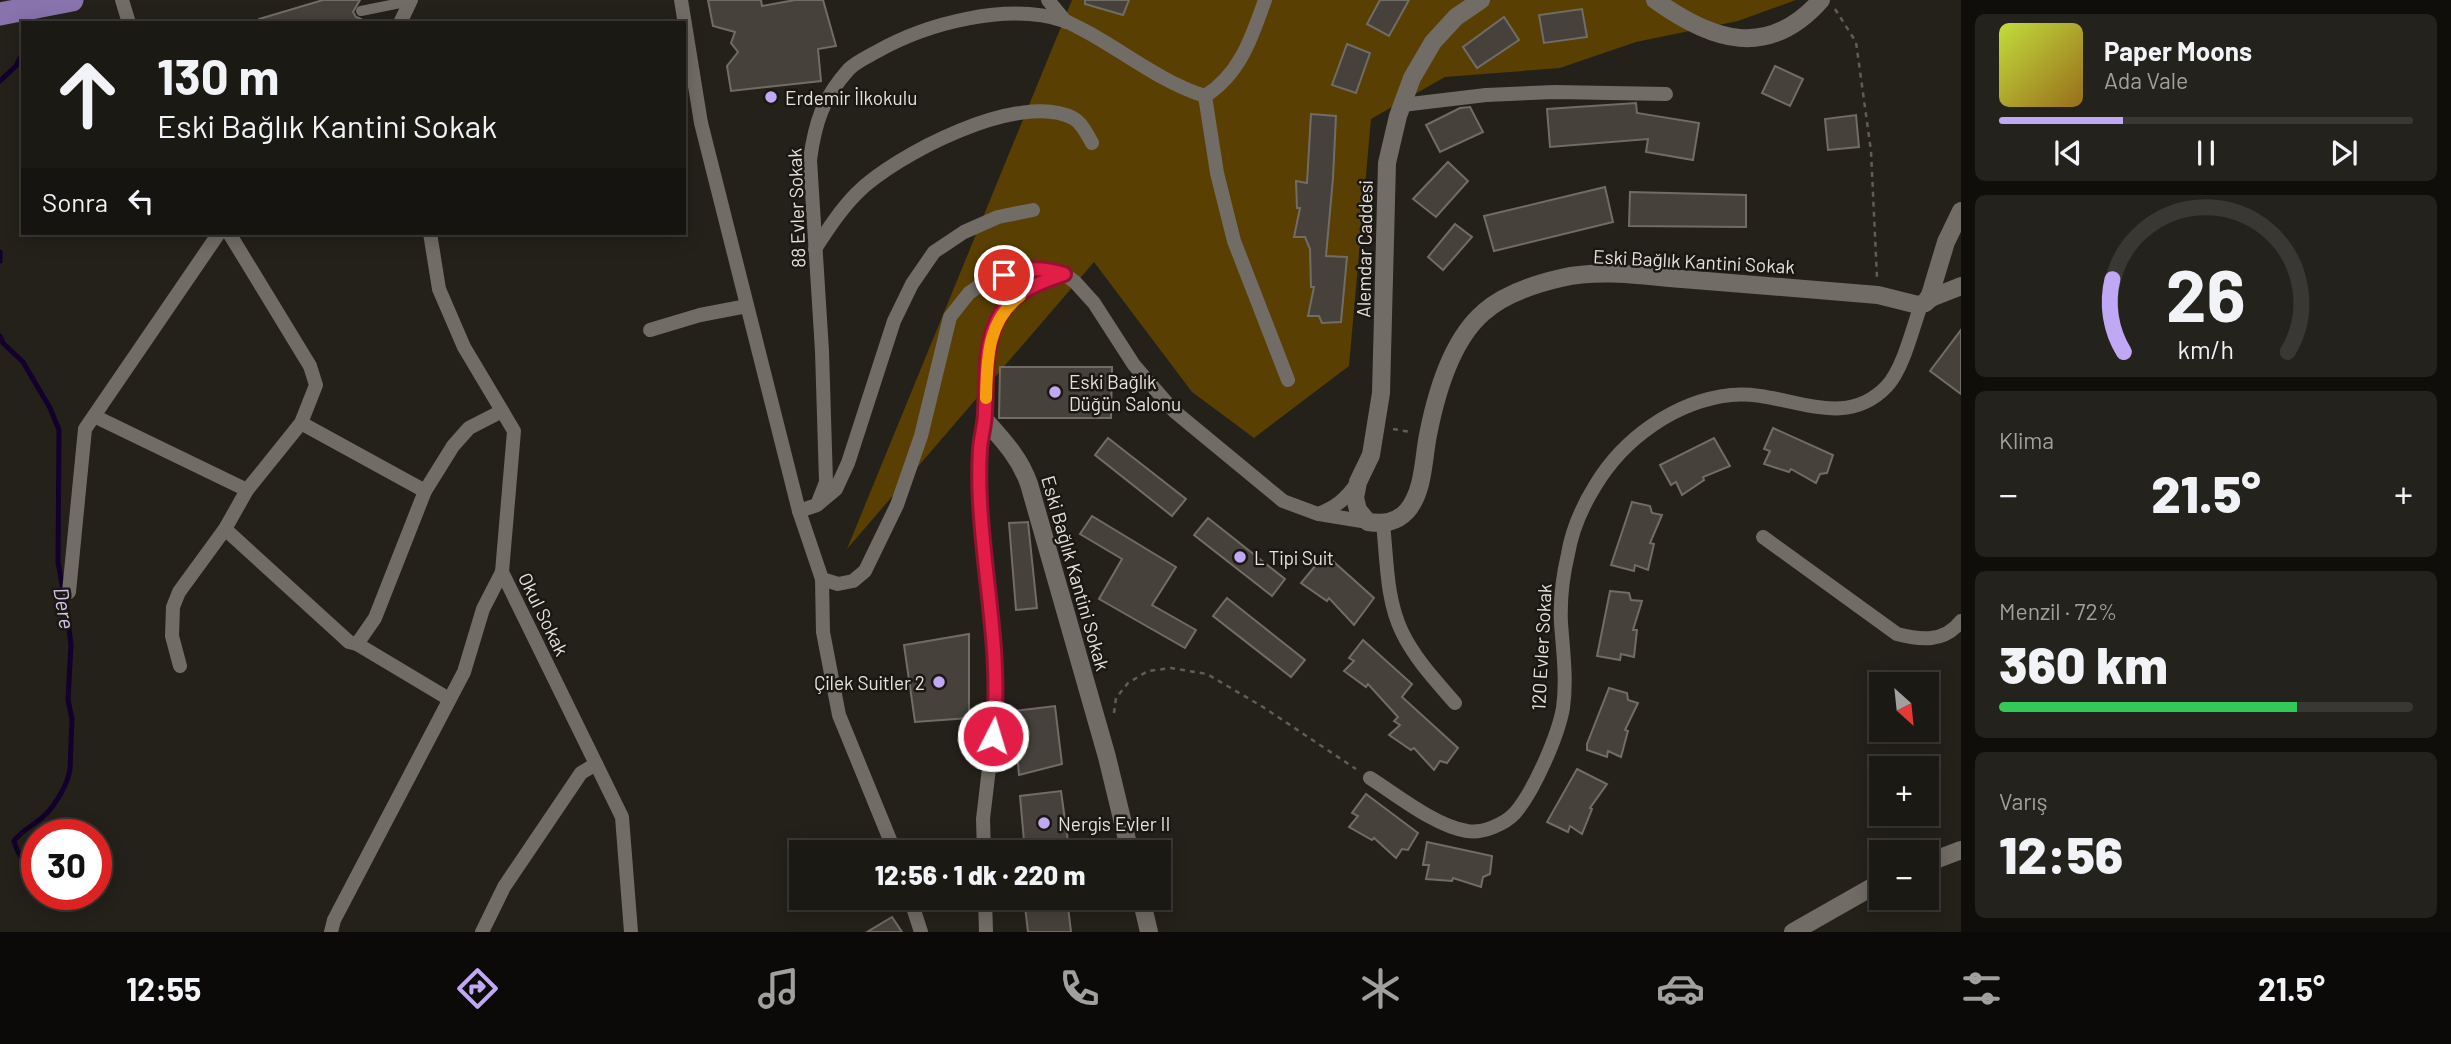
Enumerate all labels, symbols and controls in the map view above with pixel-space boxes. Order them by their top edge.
text: Paper Moons [2104,35,2252,66]
text: 130 m [157,46,279,105]
icon: ahead [42,49,133,140]
text: Ada Vale [2104,66,2188,94]
place label: Erdemir İlkokulu [785,86,917,109]
marker: Erdemir İlkokulu [763,89,779,105]
text: Eski Bağlık Kantini Sokak [157,106,497,144]
icon: previous [2049,134,2087,172]
icon: pause [2187,134,2225,172]
icon: next [2325,134,2363,172]
street label: 88 Evler Sokak [782,148,810,268]
street label: Alemdar Caddesi [1351,180,1377,318]
icon: left [122,182,160,220]
text: Sonra [42,186,108,217]
street label: Eski Bağlık Kantini Sokak [1593,244,1795,278]
pin [974,245,1034,305]
text: 26 [2166,249,2246,337]
icon: arrive [985,256,1023,294]
text: km/h [2178,333,2234,363]
place label: Eski Bağlık Düğün Salonu [1069,370,1181,415]
marker: Eski Bağlık Düğün Salonu [1047,384,1063,400]
text: Klima [1999,426,2054,454]
text: 21.5° [2151,461,2261,523]
text: − [1999,470,2018,516]
text: + [2394,470,2413,516]
street label: Eski Bağlık Kantini Sokak [1037,473,1115,673]
place label: L Tipi Suit [1254,546,1334,569]
marker: L Tipi Suit [1232,549,1248,565]
street label: Okul Sokak [514,569,574,659]
street label: 120 Evler Sokak [1526,583,1556,711]
water label: Dere [49,585,81,631]
text: Menzil · 72% [1999,597,2117,625]
text: 360 km [1999,632,2168,694]
place label: Çilek Suitler 2 [814,671,925,694]
north arrow [1869,672,1939,742]
map controls [1869,672,1939,910]
marker: Çilek Suitler 2 [931,674,947,690]
position arrow [956,699,1030,773]
button: + [1869,756,1939,826]
text: Varış [1999,787,2048,815]
place label: Nergis Evler II [1058,812,1170,835]
marker: Nergis Evler II [1036,815,1052,831]
speed limit sign: 30 [21,819,112,910]
text: 12:56 [1999,822,2123,884]
button: − [1869,840,1939,910]
text: 12:56 · 1 dk · 220 m [875,859,1085,890]
icon: directions [453,964,502,1013]
icon: music [754,964,803,1013]
icon: phone [1055,964,1104,1013]
icon: climate [1356,964,1405,1013]
icon: car [1656,964,1705,1013]
icon: filters [1957,964,2006,1013]
text: 12:55 [126,969,201,1007]
text: 21.5° [2258,969,2325,1007]

